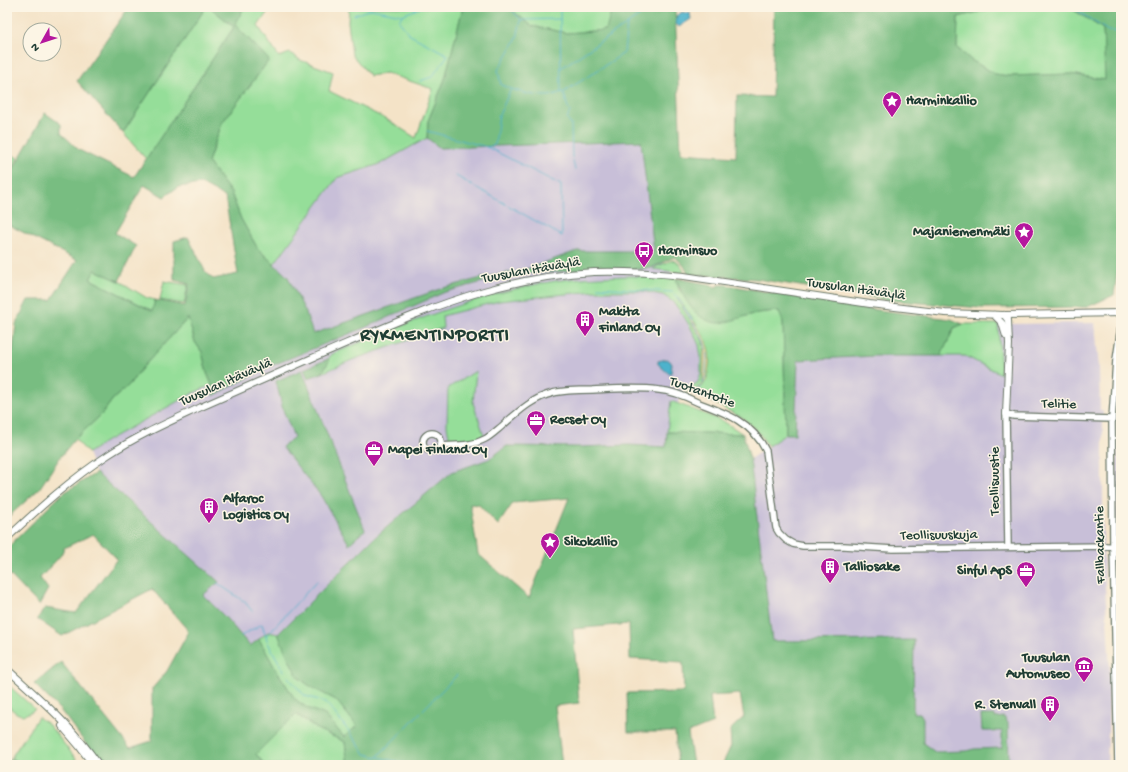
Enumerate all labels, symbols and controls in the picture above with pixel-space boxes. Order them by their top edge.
north arrow [22,22,62,62]
text: N [29,40,43,54]
place icon: Harminkallio [881,90,903,118]
place label: Harminkallio [906,93,978,110]
place icon: Majaniemenmäki [1013,221,1035,249]
place label: Majaniemenmäki [913,224,1010,241]
bus stop icon: Harminsuo [633,240,655,268]
place label: Harminsuo [658,243,718,260]
street label: Tuusulan itäväylä [480,254,583,288]
street label: Tuusulan itäväylä [805,275,908,305]
place label: Makita Finland Oy [598,304,660,337]
building icon: Makita Finland Oy [574,309,596,337]
district label: RYKMENTINPORTTI [359,326,510,347]
street label: Tuusulan itäväylä [176,355,276,411]
street label: Tuotantotie [666,373,738,413]
street label: Telitie [1040,396,1077,414]
office icon: Recset Oy [525,409,547,437]
place label: Recset Oy [549,412,606,429]
office icon: Mapei Finland Oy [363,439,385,467]
place label: Mapei Finland Oy [388,442,487,459]
street label: Teollisuustie [987,446,1004,516]
place label: Alfaroc Logistics Oy [222,491,289,524]
building icon: Alfaroc Logistics Oy [198,496,220,524]
street label: Fallbackantie [1092,505,1110,585]
street label: Teollisuuskuja [899,527,979,545]
place icon: Sikokallio [539,531,561,559]
place label: Sikokallio [564,534,618,551]
building icon: Talliosake [819,556,841,584]
place label: Talliosake [843,559,901,576]
office icon: Sinful ApS [1015,560,1037,588]
place label: Sinful ApS [957,563,1013,580]
place label: Tuusulan Automuseo [1005,650,1071,683]
museum icon: Tuusulan Automuseo [1073,655,1095,683]
building icon: R. Stenvall [1039,694,1061,722]
place label: R. Stenvall [974,697,1036,714]

